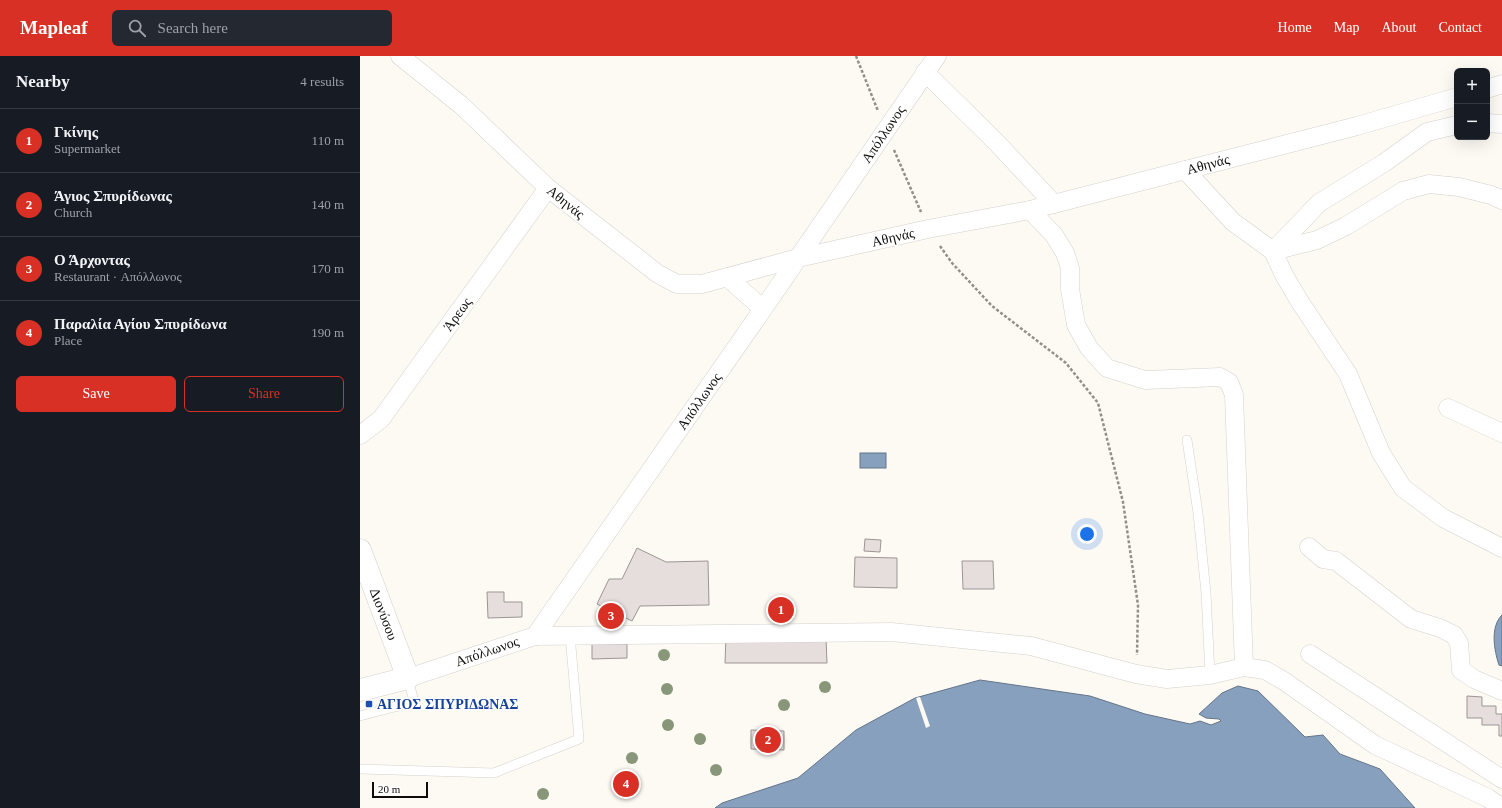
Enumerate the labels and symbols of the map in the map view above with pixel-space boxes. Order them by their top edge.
street label: Απόλλωνος [859,102,908,166]
street label: Αθηνάς [1185,152,1231,177]
street label: Αθηνάς [544,183,588,222]
street label: Αθηνάς [870,225,916,250]
street label: Άρεως [440,294,475,334]
street label: Απόλλωνος [674,370,725,433]
your location [1077,524,1097,544]
street label: Διονύσου [367,586,400,642]
pin: 1 [768,595,794,625]
pin: 3 [598,601,624,631]
street label: Απόλλωνος [454,634,521,669]
place label: ΑΓΙΟΣ ΣΠΥΡΙΔΩΝΑΣ [377,697,519,712]
marker: ΑΓΙΟΣ ΣΠΥΡΙΔΩΝΑΣ [364,699,374,709]
pin: 2 [755,725,781,755]
pin: 4 [613,769,639,799]
scale bar [372,780,428,799]

